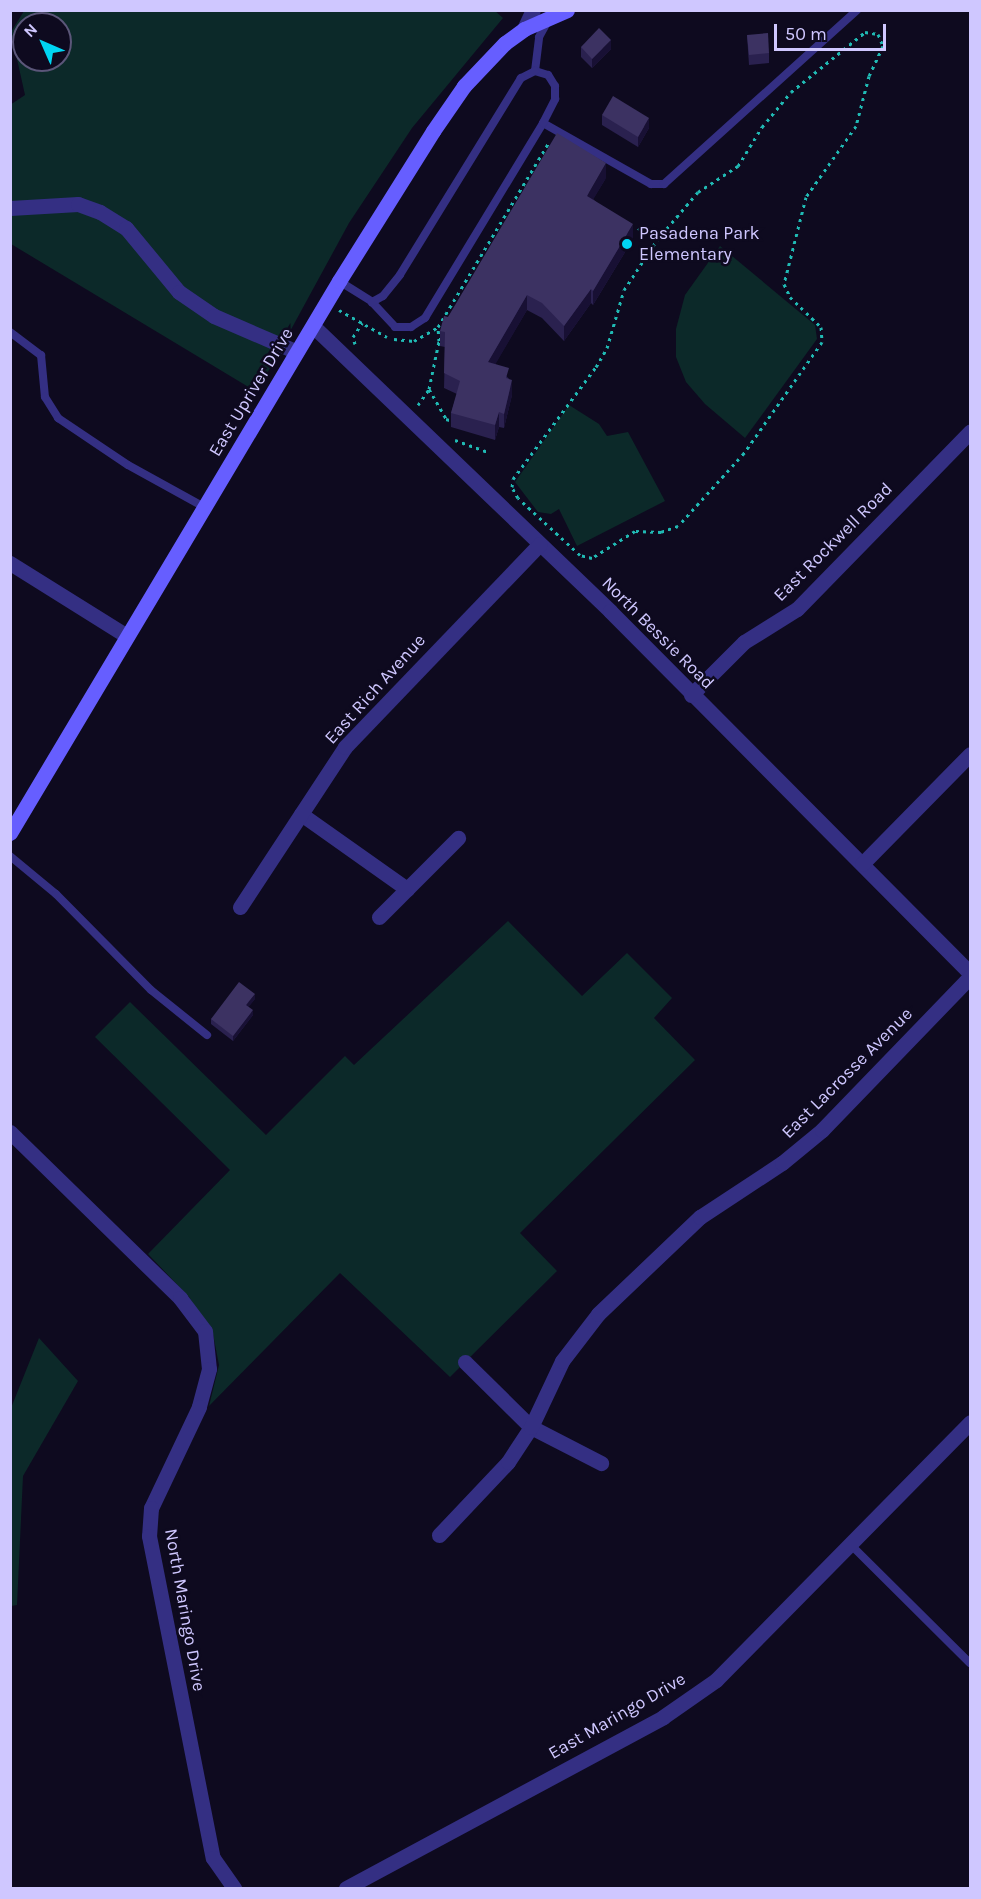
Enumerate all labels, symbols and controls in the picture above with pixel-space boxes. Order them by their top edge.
north arrow [12,12,72,72]
scale bar [777,12,890,50]
text: N [20,20,41,41]
text: 50 m [785,23,827,45]
place label: Pasadena Park Elementary [639,223,760,266]
marker: Pasadena Park Elementary [620,237,634,251]
street label: East Upriver Drive [204,324,298,460]
street label: East Rockwell Road [769,478,897,606]
street label: North Bessie Road [597,572,719,694]
street label: East Rich Avenue [320,630,430,748]
street label: East Lacrosse Avenue [777,1003,917,1143]
street label: North Maringo Drive [160,1527,210,1693]
street label: East Maringo Drive [545,1668,689,1764]

